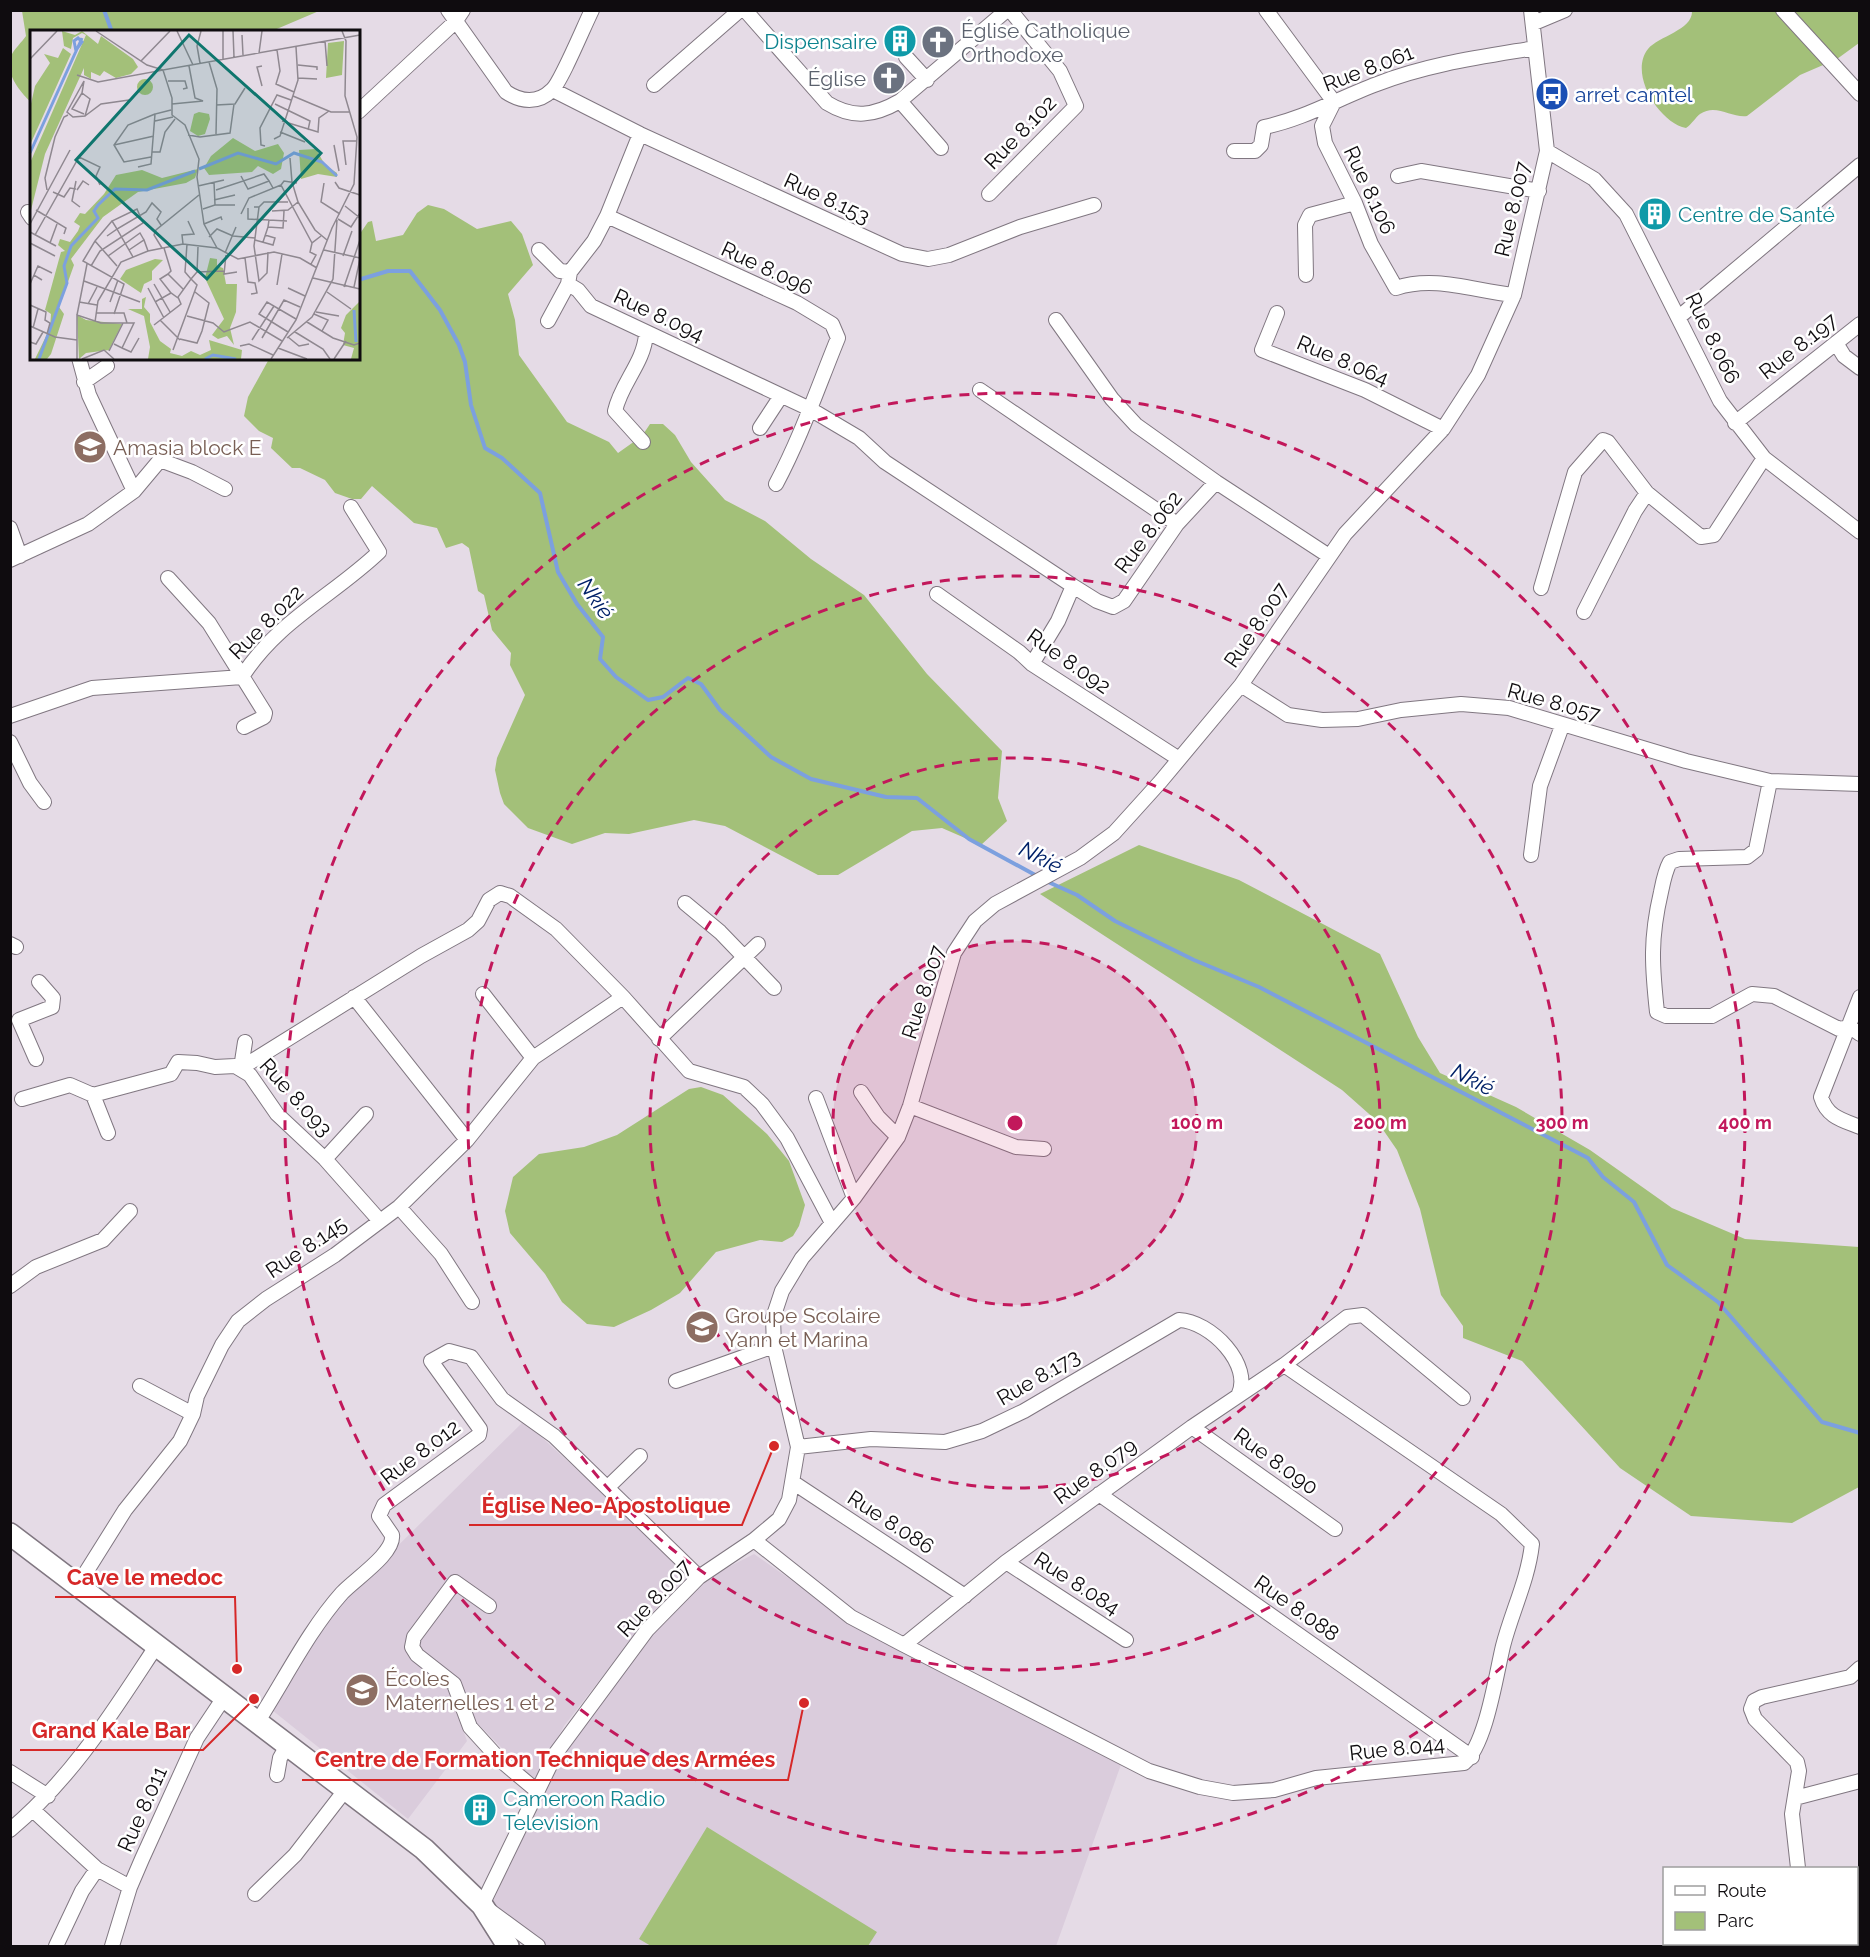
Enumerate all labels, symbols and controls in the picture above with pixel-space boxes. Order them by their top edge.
place label: Église Catholique Orthodoxe [961,18,1130,67]
building icon: Dispensaire [882,23,918,59]
church icon: Église Catholique Orthodoxe [920,24,956,60]
place label: Dispensaire [764,29,877,54]
inset map [30,30,360,360]
street label: Rue 8.061 [1319,39,1417,97]
church icon: Église [871,60,907,96]
place label: Église [808,66,866,91]
bus stop icon: arret camtel [1534,76,1570,112]
place label: arret camtel [1575,82,1693,107]
street label: Rue 8.102 [979,90,1061,174]
street label: Rue 8.106 [1339,142,1401,238]
street label: Rue 8.007 [1489,158,1535,259]
street label: Rue 8.153 [780,167,874,229]
building icon: Centre de Santé [1637,196,1673,232]
place label: Centre de Santé [1678,202,1835,227]
street label: Rue 8.096 [717,236,817,300]
street label: Rue 8.094 [610,283,708,347]
street label: Rue 8.066 [1680,288,1746,388]
street label: Rue 8.197 [1754,307,1843,384]
street label: Rue 8.064 [1293,330,1393,390]
school or university icon: Amasia block E [72,429,108,465]
place label: Amasia block E [113,435,261,460]
street label: Rue 8.062 [1109,486,1187,578]
water label: Nkié [573,572,620,624]
street label: Rue 8.007 [1219,577,1294,672]
street label: Rue 8.022 [224,580,308,664]
street label: Rue 8.092 [1022,623,1116,699]
street label: Rue 8.057 [1505,678,1604,727]
water label: Nkié [1015,835,1067,879]
street label: Rue 8.007 [896,941,950,1042]
street label: Rue 8.093 [254,1053,338,1141]
water label: Nkié [1447,1057,1499,1101]
text: 100 m [1171,1112,1223,1133]
text: 200 m [1353,1112,1407,1133]
text: 300 m [1535,1112,1589,1133]
text: 400 m [1718,1112,1772,1133]
centre of rings [1005,1113,1025,1133]
street label: Rue 8.145 [261,1211,351,1283]
place label: Groupe Scolaire Yann et Marina [725,1303,880,1352]
school or university icon: Groupe Scolaire Yann et Marina [684,1309,720,1345]
street label: Rue 8.173 [992,1343,1084,1411]
street label: Rue 8.012 [375,1414,465,1490]
street label: Rue 8.090 [1229,1422,1323,1500]
street label: Rue 8.079 [1049,1433,1141,1509]
callout: Église Neo-Apostolique [469,1485,742,1525]
street label: Rue 8.086 [843,1485,939,1559]
text: Église Neo-Apostolique [482,1492,730,1518]
street label: Rue 8.084 [1030,1546,1124,1620]
street label: Rue 8.007 [612,1553,697,1642]
callout: Cave le medoc [55,1557,235,1597]
text: Cave le medoc [67,1564,223,1590]
street label: Rue 8.088 [1250,1570,1344,1646]
place label: Écoles Maternelles 1 et 2 [385,1666,555,1715]
school or university icon: Écoles Maternelles 1 et 2 [344,1672,380,1708]
callout: Grand Kale Bar [20,1710,203,1750]
text: Grand Kale Bar [32,1717,191,1743]
street label: Rue 8.044 [1348,1731,1446,1765]
callout: Centre de Formation Technique des Armées [302,1740,788,1780]
text: Centre de Formation Technique des Armées [315,1746,775,1772]
street label: Rue 8.011 [112,1762,172,1856]
place label: Cameroon Radio Television [503,1786,665,1835]
building icon: Cameroon Radio Television [462,1792,498,1828]
legend [1663,1867,1858,1945]
text: Route [1717,1880,1767,1901]
text: Parc [1717,1910,1754,1931]

